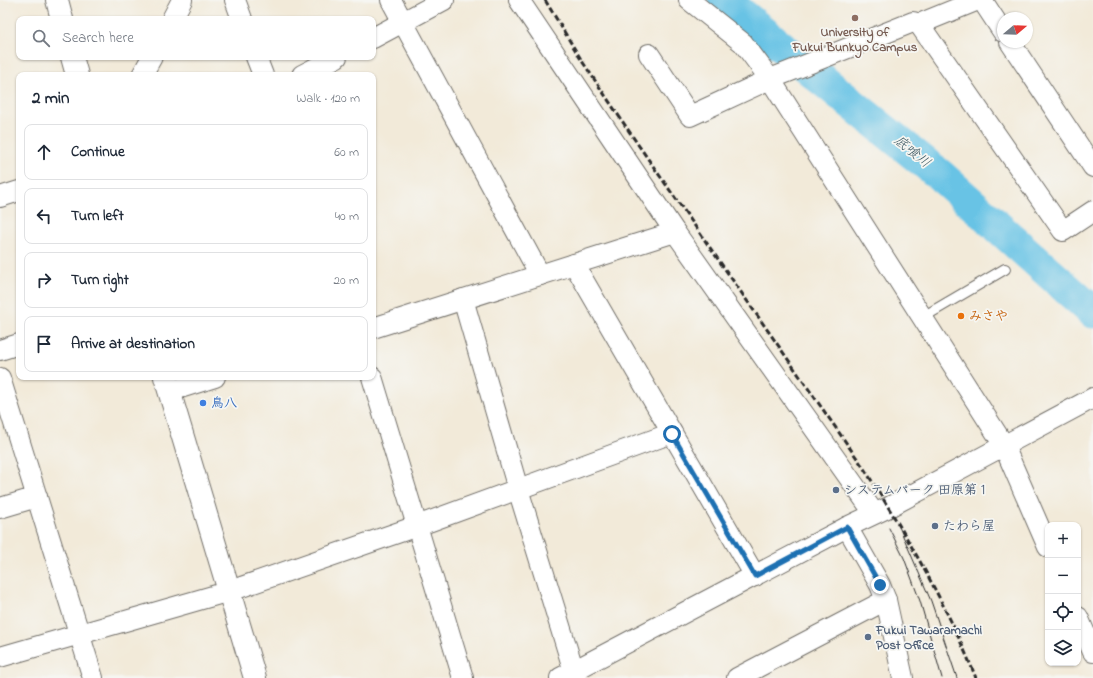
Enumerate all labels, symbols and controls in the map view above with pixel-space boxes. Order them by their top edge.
north arrow [997,12,1033,48]
marker: University of Fukui Bunkyo Campus [850,13,860,23]
search box [16,16,376,60]
place label: University of Fukui Bunkyo Campus [792,23,918,59]
icon: search [30,27,52,49]
text: Search here [62,27,134,49]
text: 2 min [32,86,69,111]
text: Walk · 120 m [296,89,360,108]
water label: 底喰川 [889,131,935,173]
icon: ahead [33,141,55,163]
text: Continue [71,141,125,163]
text: 60 m [334,143,359,162]
icon: left [33,205,55,227]
text: Turn left [71,205,124,227]
text: 40 m [335,207,359,226]
icon: right [33,269,55,291]
text: Turn right [71,269,129,291]
text: 20 m [334,271,359,290]
place label: みさや [969,307,1008,326]
marker: みさや [956,311,966,321]
icon: arrive [33,333,55,355]
text: Arrive at destination [71,333,195,355]
place label: 鳥八 [211,394,237,413]
marker: 鳥八 [198,398,208,408]
route start [663,425,681,443]
place label: システムパーク 田原第１ [844,481,990,500]
marker: システムパーク 田原第１ [831,485,841,495]
place label: たわら屋 [943,517,995,536]
marker: たわら屋 [930,521,940,531]
map controls [1045,522,1081,666]
button: + [1045,522,1081,558]
button: − [1045,558,1081,594]
route end [871,576,889,594]
button: locate [1045,594,1081,630]
place label: Fukui Tawaramachi Post Office [875,621,982,655]
button: layers [1045,630,1081,666]
marker: Fukui Tawaramachi Post Office [863,632,873,642]

